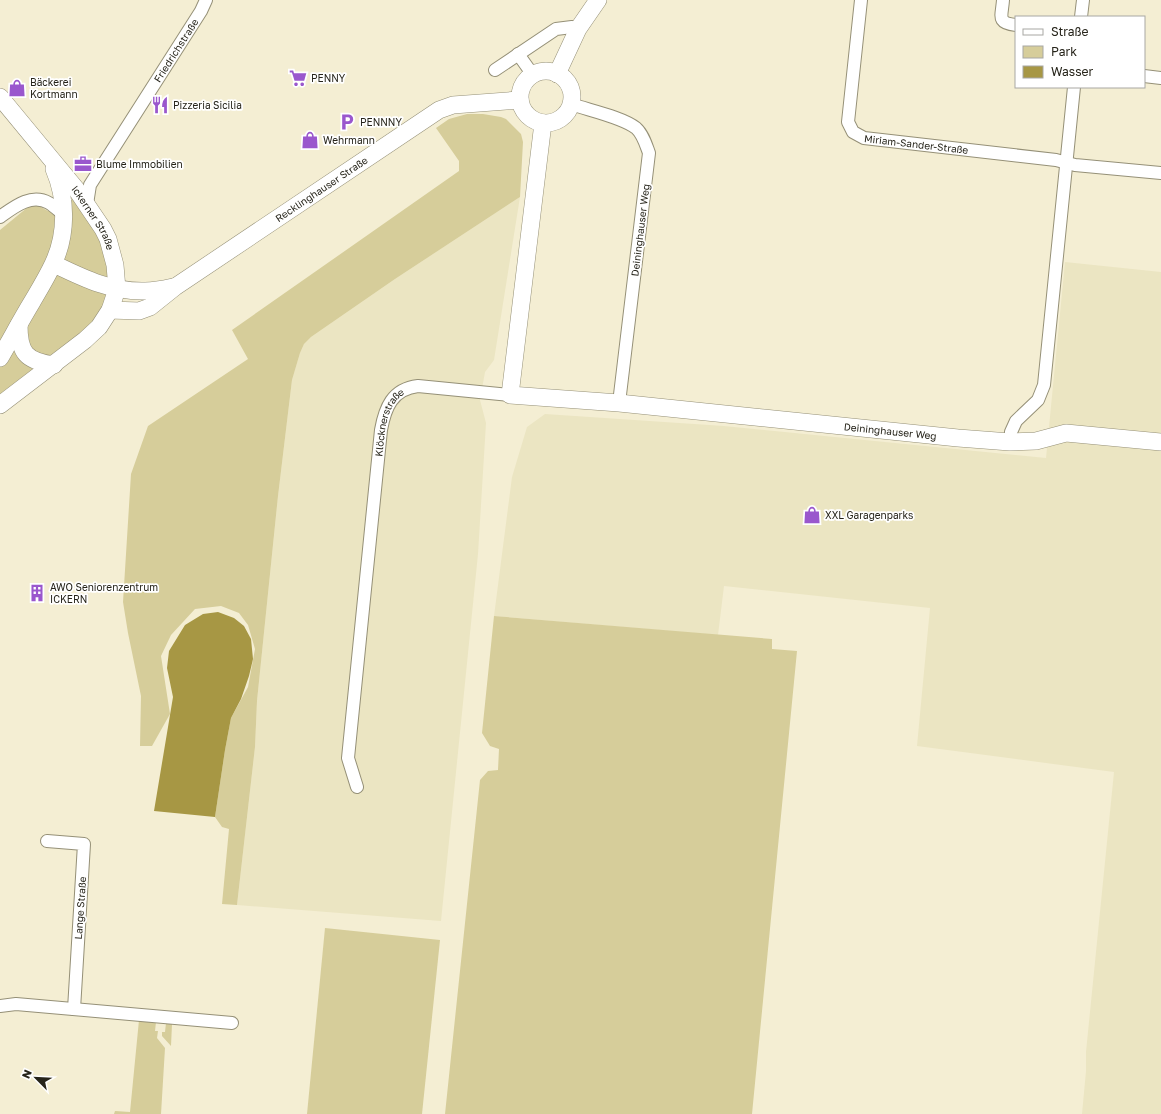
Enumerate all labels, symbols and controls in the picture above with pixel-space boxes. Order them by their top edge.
street label: Friedrichstraße [151,16,201,84]
legend [1015,16,1145,88]
text: Straße [1051,24,1089,39]
text: Park [1051,44,1077,59]
text: Wasser [1051,64,1094,79]
supermarket icon: PENNY [288,68,308,88]
place label: PENNY [311,72,346,84]
place label: Bäckerei Kortmann [30,76,78,100]
shop icon: Bäckerei Kortmann [7,78,27,98]
restaurant icon: Pizzeria Sicilia [150,95,170,115]
place label: Pizzeria Sicilia [173,99,242,111]
parking icon: PENNNY [337,112,357,132]
place label: PENNNY [360,116,402,128]
shop icon: Wehrmann [300,130,320,150]
street label: Miriam-Sander-Straße [864,132,969,156]
place label: Wehrmann [323,134,375,146]
office icon: Blume Immobilien [73,154,93,174]
street label: Recklinghauser Straße [273,154,370,224]
place label: Blume Immobilien [96,158,183,170]
street label: Ickerner Straße [69,183,117,251]
street label: Deininghauser Weg [628,183,652,277]
street label: Klöcknerstraße [372,385,406,457]
street label: Deininghauser Weg [843,420,937,442]
shop icon: XXL Garagenparks [802,505,822,525]
place label: XXL Garagenparks [825,509,913,521]
place label: AWO Seniorenzentrum ICKERN [50,581,158,605]
building icon: AWO Seniorenzentrum ICKERN [27,583,47,603]
street label: Lange Straße [72,876,88,940]
north arrow [16,1058,56,1098]
text: N [19,1067,34,1080]

